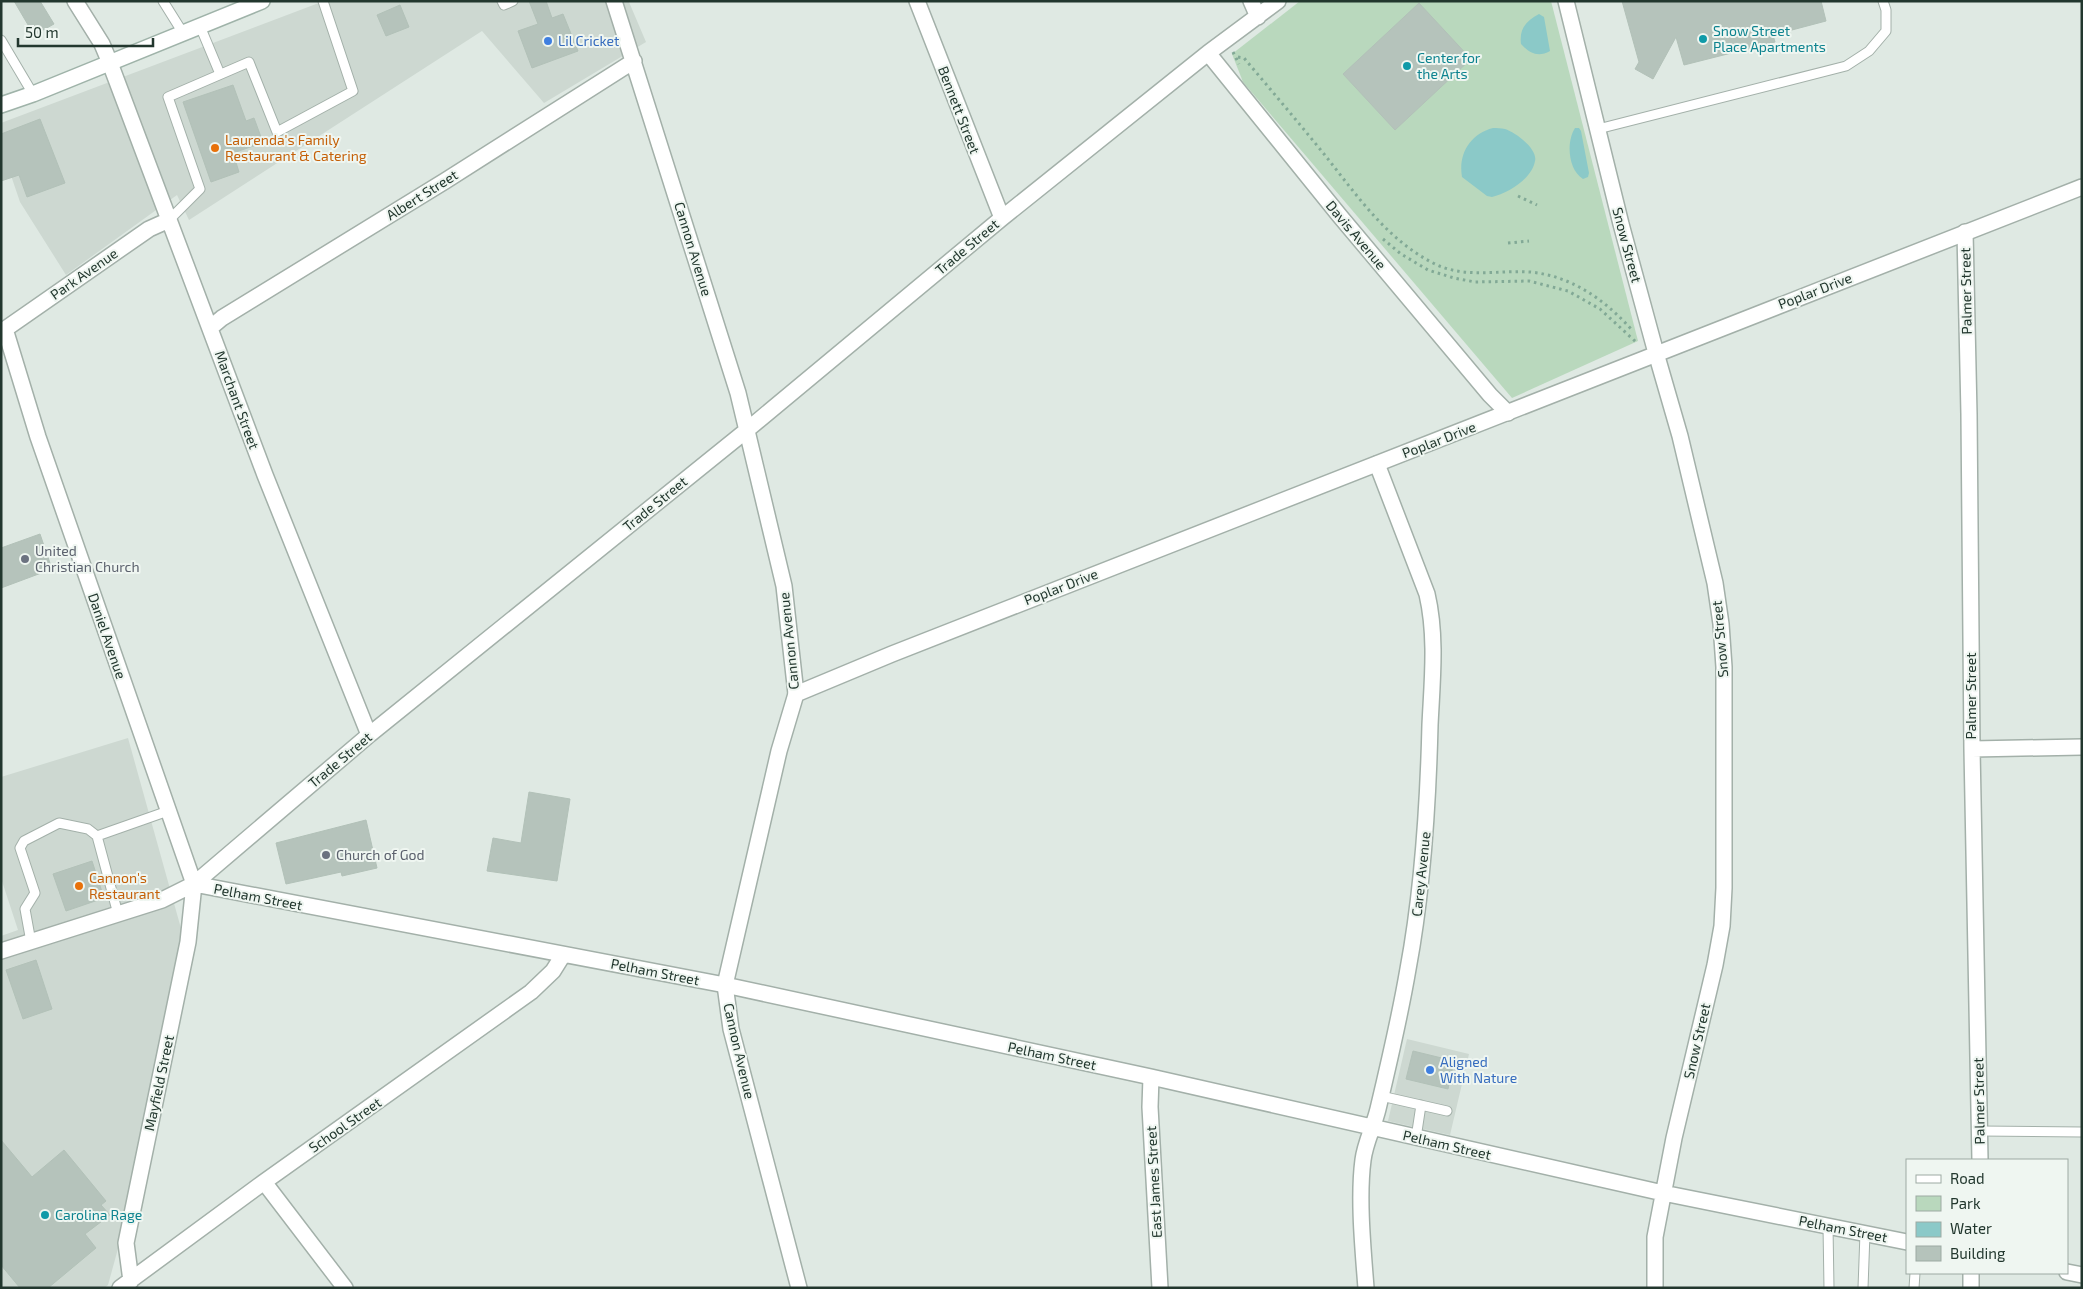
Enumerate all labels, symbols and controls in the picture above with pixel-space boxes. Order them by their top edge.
scale bar [18,15,152,47]
place label: Snow Street Place Apartments [1713,22,1826,55]
text: 50 m [25,23,59,41]
place label: Lil Cricket [558,32,619,49]
marker: Snow Street Place Apartments [1697,33,1709,45]
marker: Lil Cricket [542,35,554,47]
place label: Center for the Arts [1417,49,1481,82]
marker: Center for the Arts [1401,60,1413,72]
street label: Bennett Street [935,64,984,156]
place label: Laurenda's Family Restaurant & Catering [225,131,367,164]
marker: Laurenda's Family Restaurant & Catering [209,142,221,154]
street label: Albert Street [383,166,461,223]
street label: Davis Avenue [1323,197,1390,273]
street label: Cannon Avenue [671,200,716,298]
street label: Snow Street [1609,205,1646,284]
street label: Trade Street [931,215,1002,278]
street label: Park Avenue [47,244,121,303]
street label: Palmer Street [1956,247,1975,335]
street label: Poplar Drive [1775,269,1854,312]
street label: Marchant Street [212,348,263,451]
street label: Poplar Drive [1399,418,1478,461]
street label: Trade Street [619,473,690,535]
place label: United Christian Church [35,542,140,575]
marker: United Christian Church [19,553,31,565]
street label: Poplar Drive [1021,565,1100,608]
street label: Daniel Avenue [85,591,130,681]
street label: Cannon Avenue [775,592,802,691]
street label: Snow Street [1708,600,1731,678]
street label: Palmer Street [1962,652,1979,740]
street label: Trade Street [304,728,375,791]
street label: Carey Avenue [1408,831,1433,917]
place label: Church of God [336,846,425,863]
marker: Church of God [320,849,332,861]
place label: Cannon's Restaurant [89,869,160,902]
marker: Cannon's Restaurant [73,880,85,892]
street label: Pelham Street [212,880,304,913]
street label: Pelham Street [609,955,701,988]
street label: Cannon Avenue [720,1001,759,1100]
street label: Snow Street [1680,1001,1713,1080]
street label: Mayfield Street [140,1033,177,1132]
street label: Pelham Street [1006,1038,1098,1073]
place label: Aligned With Nature [1440,1053,1517,1086]
street label: Palmer Street [1969,1057,1988,1145]
marker: Aligned With Nature [1424,1064,1436,1076]
street label: School Street [305,1093,384,1156]
street label: East James Street [1142,1126,1165,1238]
street label: Pelham Street [1401,1126,1493,1163]
legend [1906,1159,2068,1274]
text: Road [1950,1169,1985,1187]
text: Park [1950,1194,1981,1212]
place label: Carolina Rage [55,1206,142,1223]
marker: Carolina Rage [39,1209,51,1221]
street label: Pelham Street [1797,1212,1889,1245]
text: Water [1950,1219,1992,1237]
text: Building [1950,1244,2006,1262]

